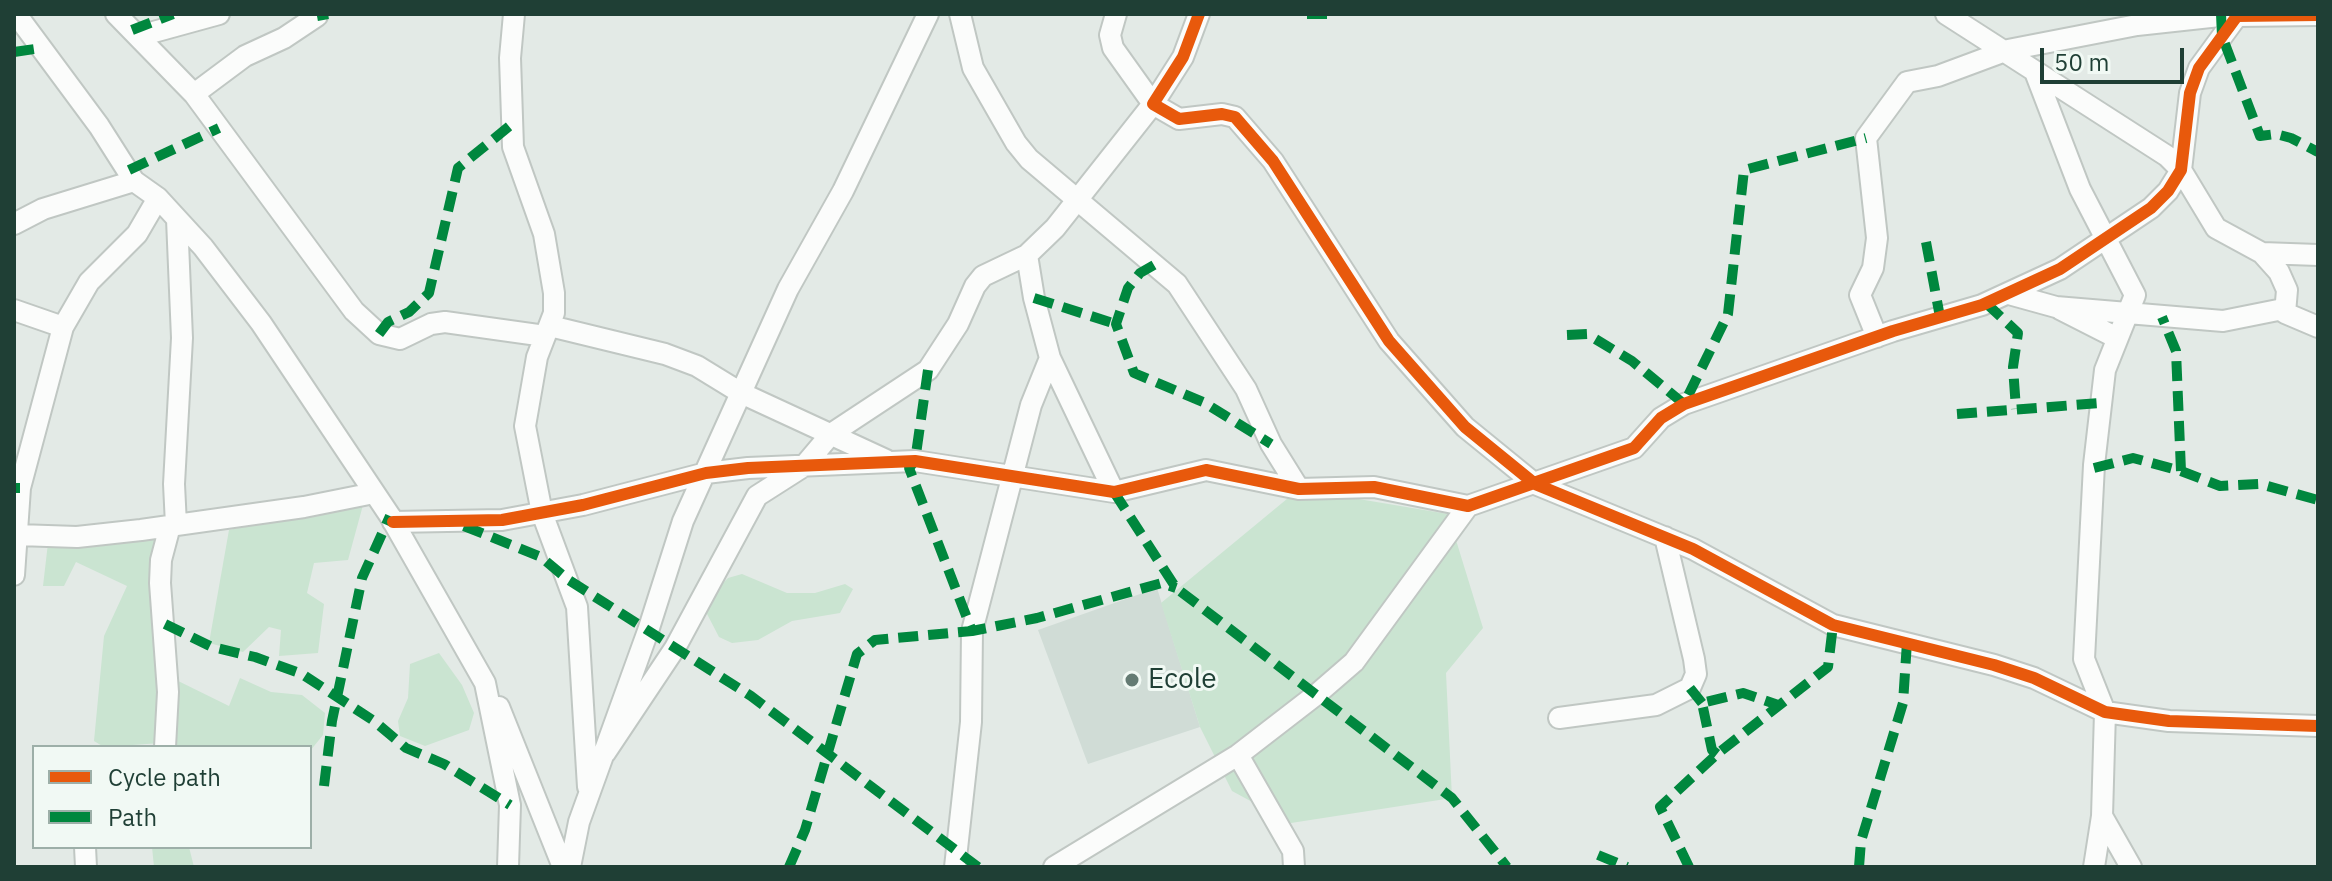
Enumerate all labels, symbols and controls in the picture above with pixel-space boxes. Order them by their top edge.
scale bar [2044,32,2188,82]
text: 50 m [2054,46,2109,78]
place label: Ecole [1148,663,1217,697]
marker: Ecole [1123,671,1141,689]
legend [32,745,312,849]
text: Cycle path [108,761,221,793]
text: Path [108,801,157,833]

